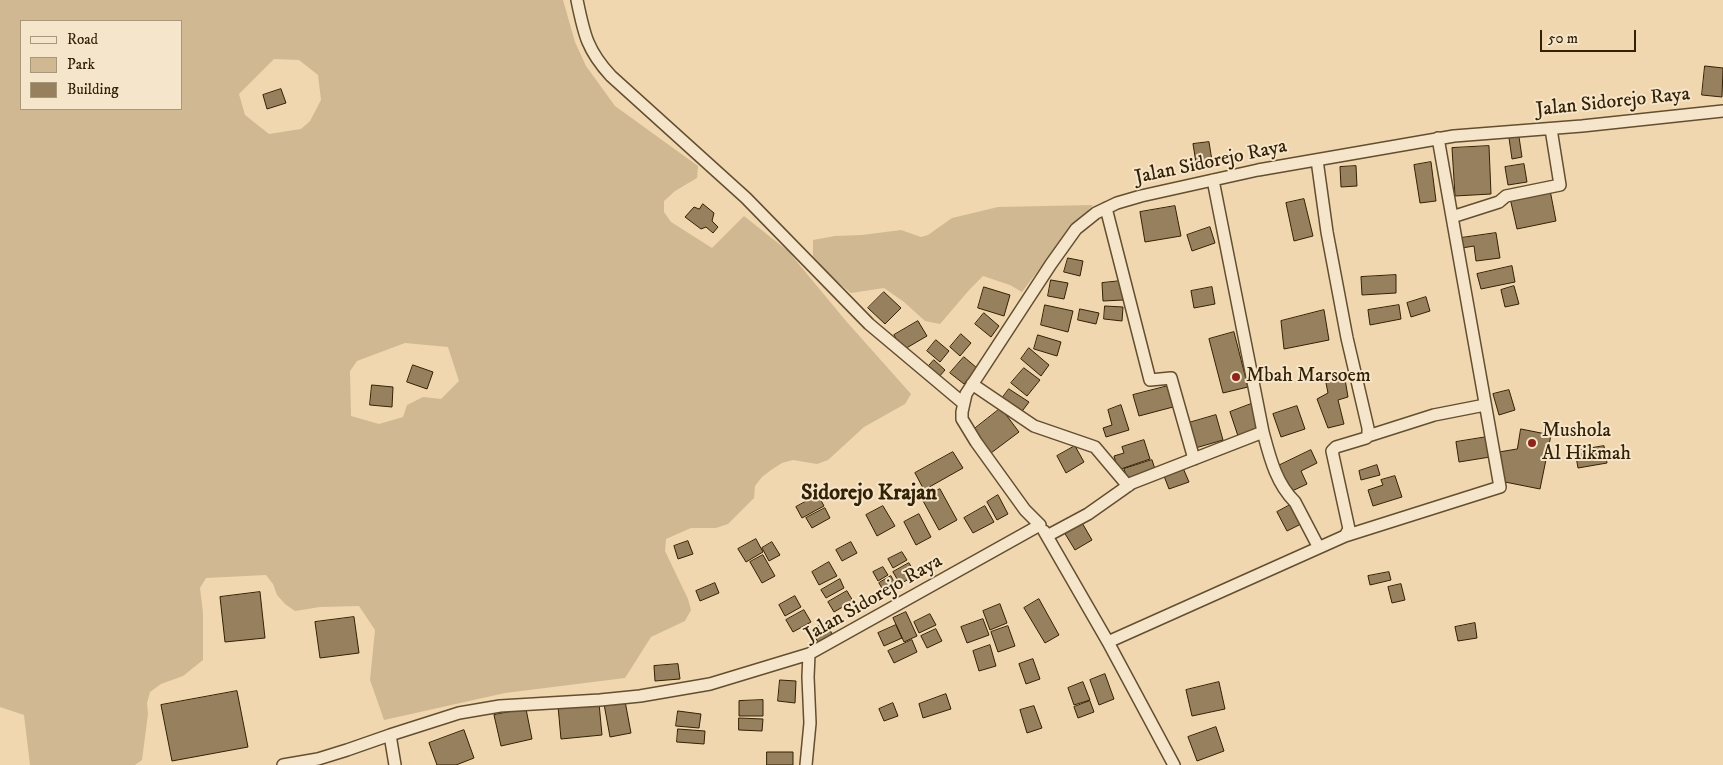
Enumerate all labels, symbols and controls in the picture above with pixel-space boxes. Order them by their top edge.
legend [20,20,182,110]
scale bar [1543,20,1639,52]
text: 50 m [1548,29,1578,48]
text: Road [67,30,98,49]
text: Park [67,55,95,74]
text: Building [67,80,119,99]
street label: Jalan Sidorejo Raya [1535,83,1691,123]
street label: Jalan Sidorejo Raya [1133,135,1289,191]
place label: Mbah Marsoem [1246,365,1371,389]
marker: Mbah Marsoem [1230,371,1242,383]
place label: Mushola Al Hikmah [1542,420,1631,467]
marker: Mushola Al Hikmah [1526,437,1538,449]
district label: Sidorejo Krajan [801,481,937,507]
street label: Jalan Sidorejo Raya [801,550,947,648]

